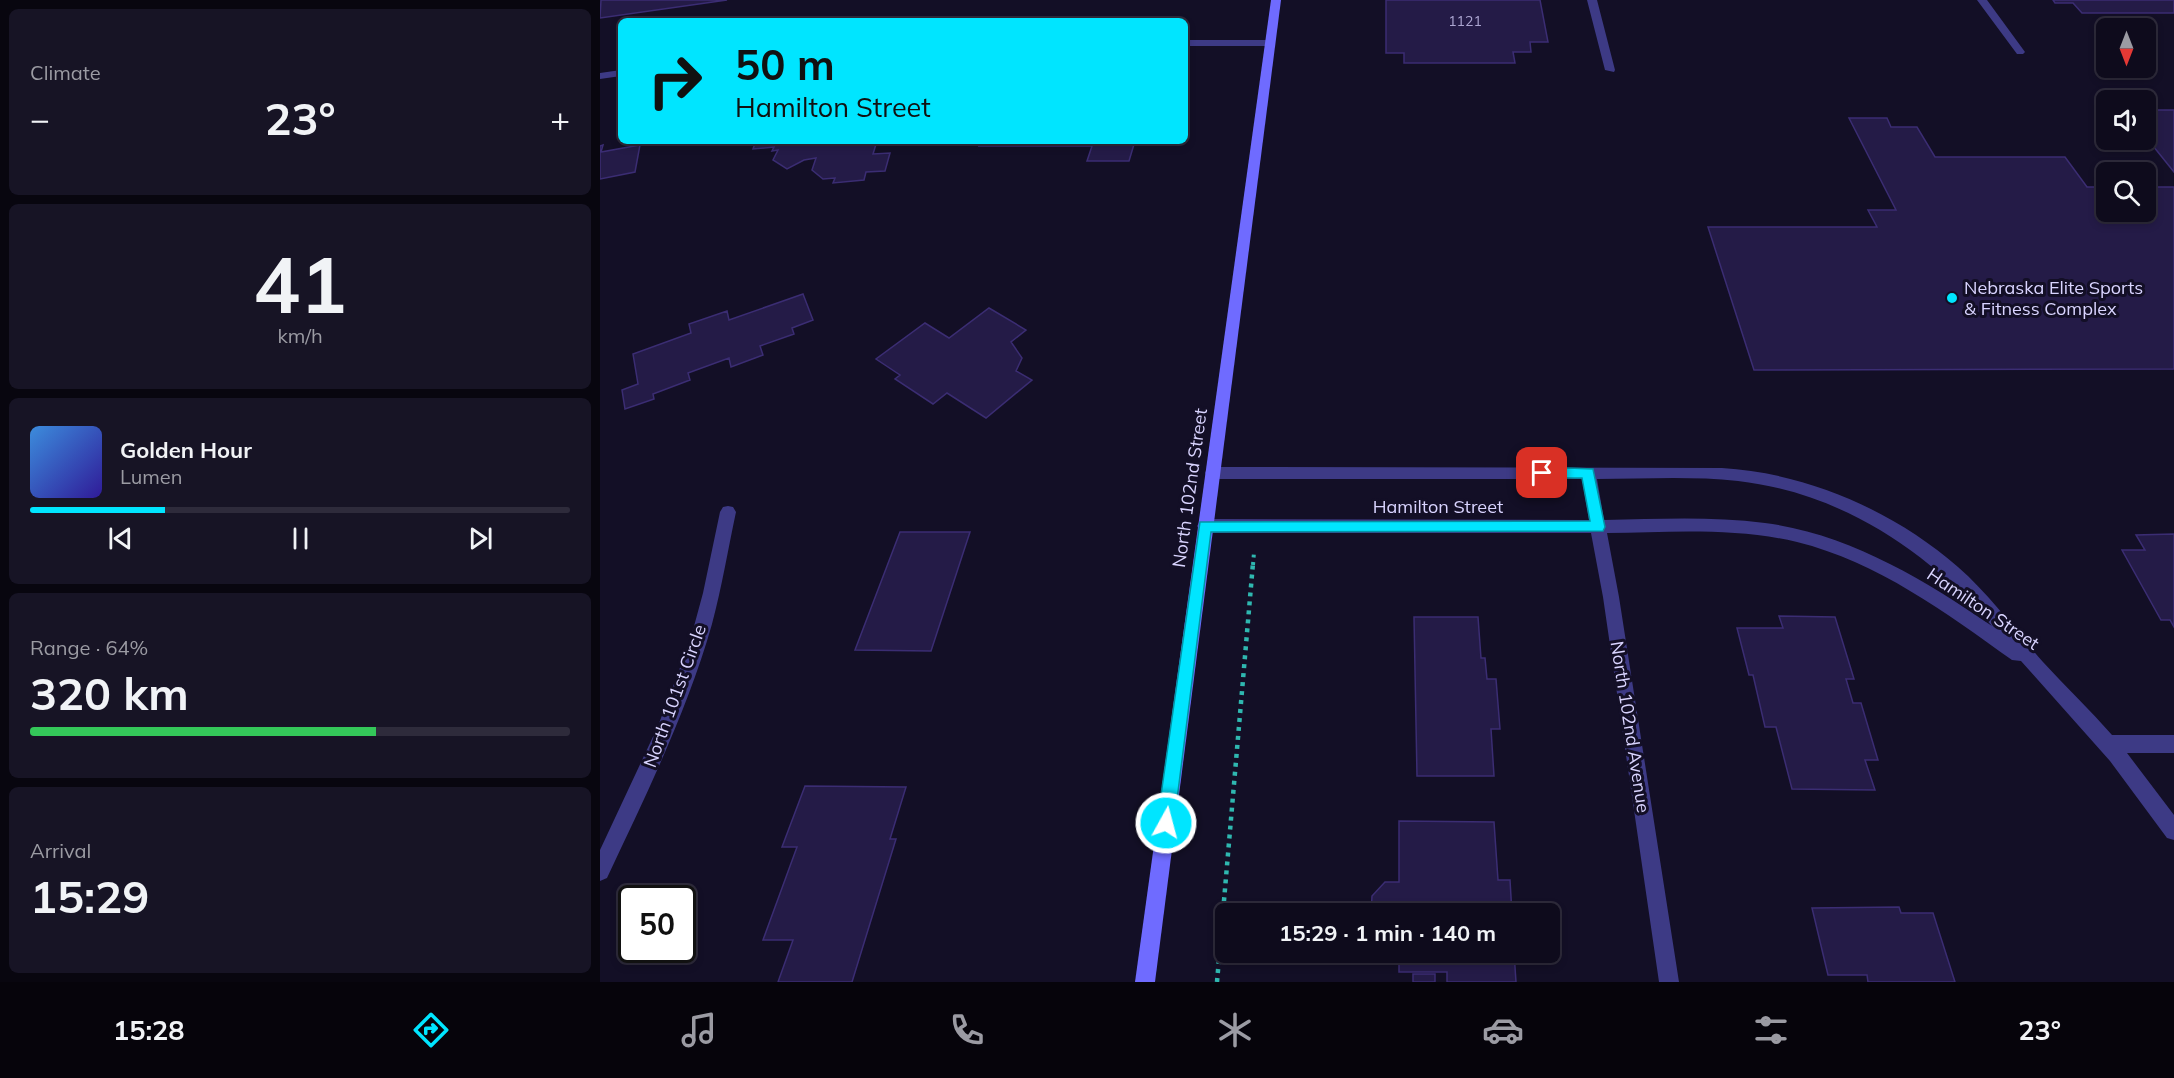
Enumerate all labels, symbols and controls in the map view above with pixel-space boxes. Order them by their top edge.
house number: 1121 [1448,12,1482,30]
north arrow [2096,18,2156,78]
map controls [2096,18,2156,222]
text: 50 m [735,38,835,91]
icon: right [636,42,714,120]
text: Climate [30,60,101,85]
text: 23° [264,90,336,146]
text: Hamilton Street [735,90,931,124]
button: sound [2096,90,2156,150]
text: − [30,98,50,139]
text: + [550,98,570,139]
button: search [2096,162,2156,222]
text: 41 [253,235,347,333]
place label: Nebraska Elite Sports & Fitness Complex [1964,276,2143,320]
marker: Nebraska Elite Sports & Fitness Complex [1945,291,1959,305]
text: km/h [277,323,323,348]
street label: North 102nd Street [1167,407,1212,569]
text: Golden Hour [120,436,252,464]
pin [1516,447,1567,498]
icon: arrive [1525,456,1558,489]
text: Lumen [120,464,182,489]
street label: Hamilton Street [1373,495,1503,518]
icon: previous [104,522,137,555]
icon: pause [284,522,317,555]
icon: next [464,522,497,555]
street label: Hamilton Street [1923,563,2044,655]
street label: North 101st Circle [638,621,711,770]
text: Range · 64% [30,635,148,660]
street label: North 102nd Avenue [1606,639,1655,814]
text: 320 km [30,665,189,721]
position arrow [1134,791,1198,855]
text: Arrival [30,838,91,863]
text: 15:29 [30,868,149,924]
speed limit sign: 50 [618,885,696,963]
text: 15:29 · 1 min · 140 m [1279,919,1496,947]
icon: directions [410,1009,452,1051]
icon: music [678,1009,720,1051]
icon: phone [946,1009,988,1051]
icon: climate [1214,1009,1256,1051]
icon: car [1482,1009,1524,1051]
icon: filters [1750,1009,1792,1051]
text: 15:28 [113,1013,184,1047]
text: 23° [2018,1013,2061,1047]

